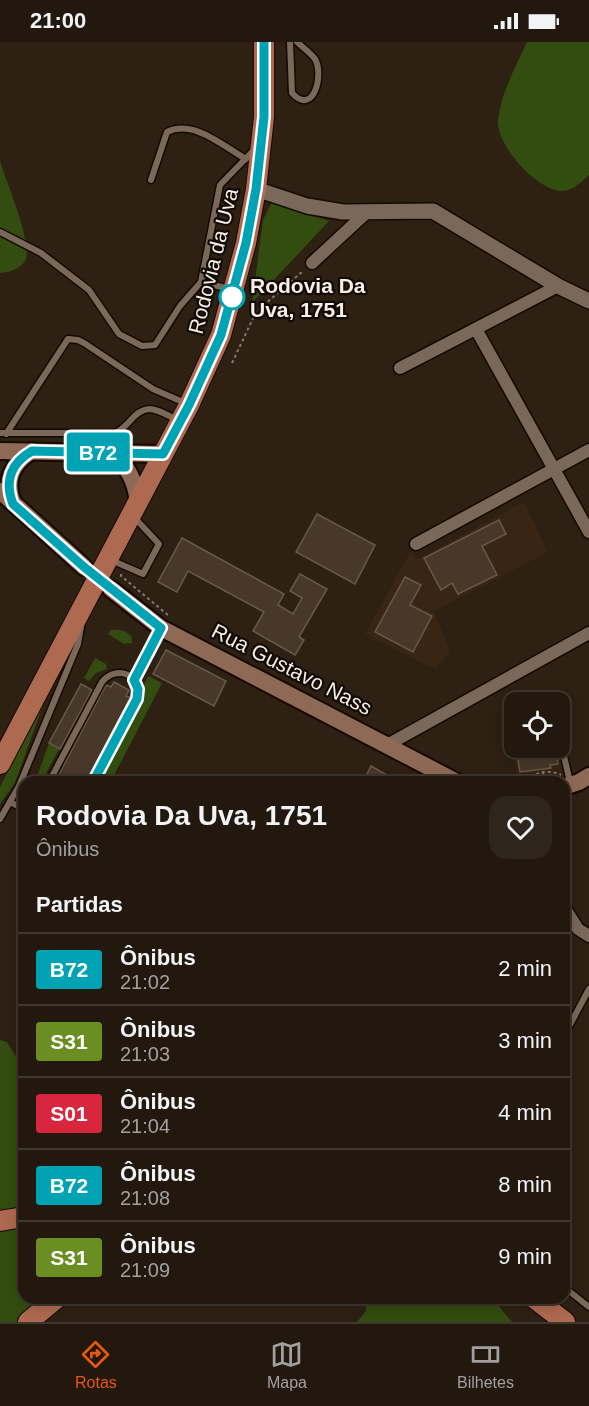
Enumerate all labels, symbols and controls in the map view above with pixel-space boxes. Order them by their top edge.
text: 21:00 [30,8,86,33]
street label: Rodovia da Uva [184,185,242,336]
place label: Rodovia Da Uva, 1751 [250,274,366,321]
marker: Rodovia Da Uva, 1751 [219,284,245,310]
line badge: B72 [63,432,132,472]
text: B72 [79,441,117,464]
street label: Rua Gustavo Nass [208,619,376,719]
map controls [504,692,570,758]
button: locate [504,692,570,758]
button: heart [489,796,552,859]
text: Rodovia Da Uva, 1751 [36,800,327,831]
text: Ônibus [36,838,99,860]
text: Partidas [36,892,123,917]
text: Ônibus [120,945,196,970]
text: 2 min [498,956,552,981]
text: B72 [50,958,88,981]
text: 21:02 [120,971,170,993]
text: Ônibus [120,1017,196,1042]
text: 3 min [498,1028,552,1053]
text: S31 [50,1030,88,1053]
text: 21:03 [120,1043,170,1065]
text: Ônibus [120,1089,196,1114]
text: 4 min [498,1100,552,1125]
text: S01 [50,1102,88,1125]
text: 21:04 [120,1115,170,1137]
text: Ônibus [120,1161,196,1186]
text: 8 min [498,1172,552,1197]
text: B72 [50,1174,88,1197]
text: 21:08 [120,1187,170,1209]
text: Ônibus [120,1233,196,1258]
text: 9 min [498,1244,552,1269]
text: S31 [50,1246,88,1269]
text: 21:09 [120,1259,170,1281]
tab: Rotas [75,1338,117,1392]
tab: Mapa [267,1338,307,1392]
tab: Bilhetes [457,1338,514,1392]

